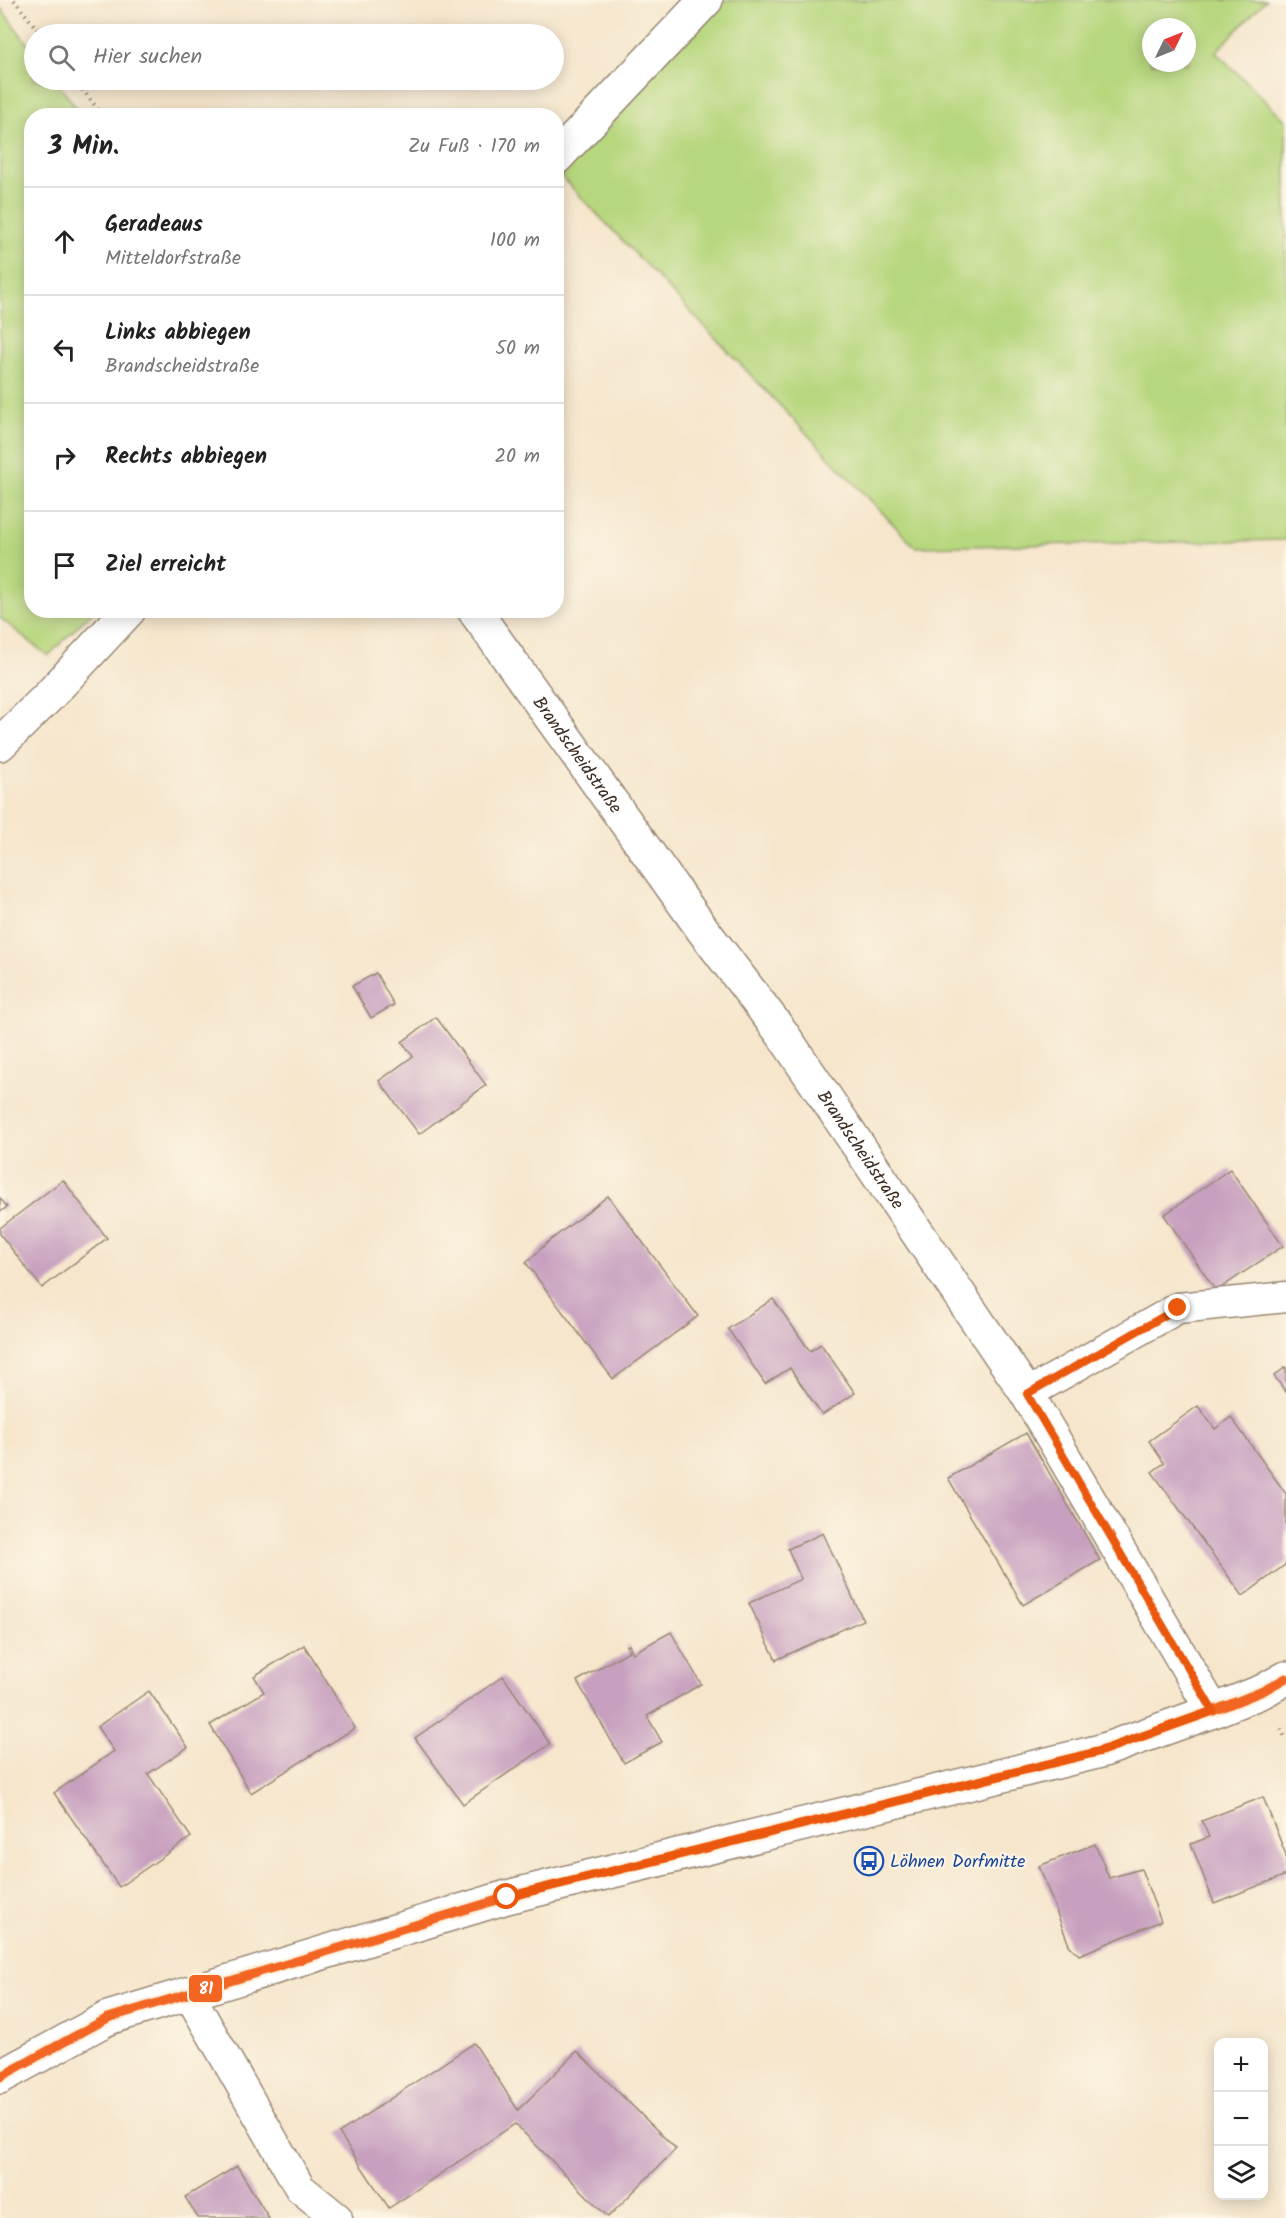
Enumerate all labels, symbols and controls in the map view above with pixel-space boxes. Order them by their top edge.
north arrow [1142,18,1196,72]
search box [24,24,564,90]
text: Hier suchen [93,40,202,75]
icon: search [45,41,78,74]
text: 3 Min. [48,126,119,168]
text: Zu Fuß · 170 m [408,131,540,163]
text: Geradeaus [105,208,203,243]
icon: ahead [48,225,81,258]
text: 100 m [490,225,540,257]
text: Mitteldorfstraße [105,243,241,275]
text: Links abbiegen [105,316,251,351]
icon: left [48,333,81,366]
text: 50 m [495,333,540,365]
text: Brandscheidstraße [105,351,259,383]
text: Rechts abbiegen [105,440,267,475]
icon: right [48,441,81,474]
text: 20 m [494,441,540,473]
text: Ziel erreicht [105,548,226,583]
icon: arrive [48,549,81,582]
street label: Brandscheidstraße [524,691,629,821]
street label: Brandscheidstraße [809,1085,911,1216]
route end [1164,1294,1190,1320]
bus stop icon: Löhnen Dorfmitte [853,1845,885,1877]
place label: Löhnen Dorfmitte [890,1848,1025,1877]
route start [493,1883,519,1909]
line badge: 81 [188,1974,223,2003]
text: 81 [199,1977,213,2002]
map controls [1214,2038,1268,2200]
button: + [1214,2038,1268,2092]
button: − [1214,2092,1268,2146]
button: layers [1214,2146,1268,2200]

